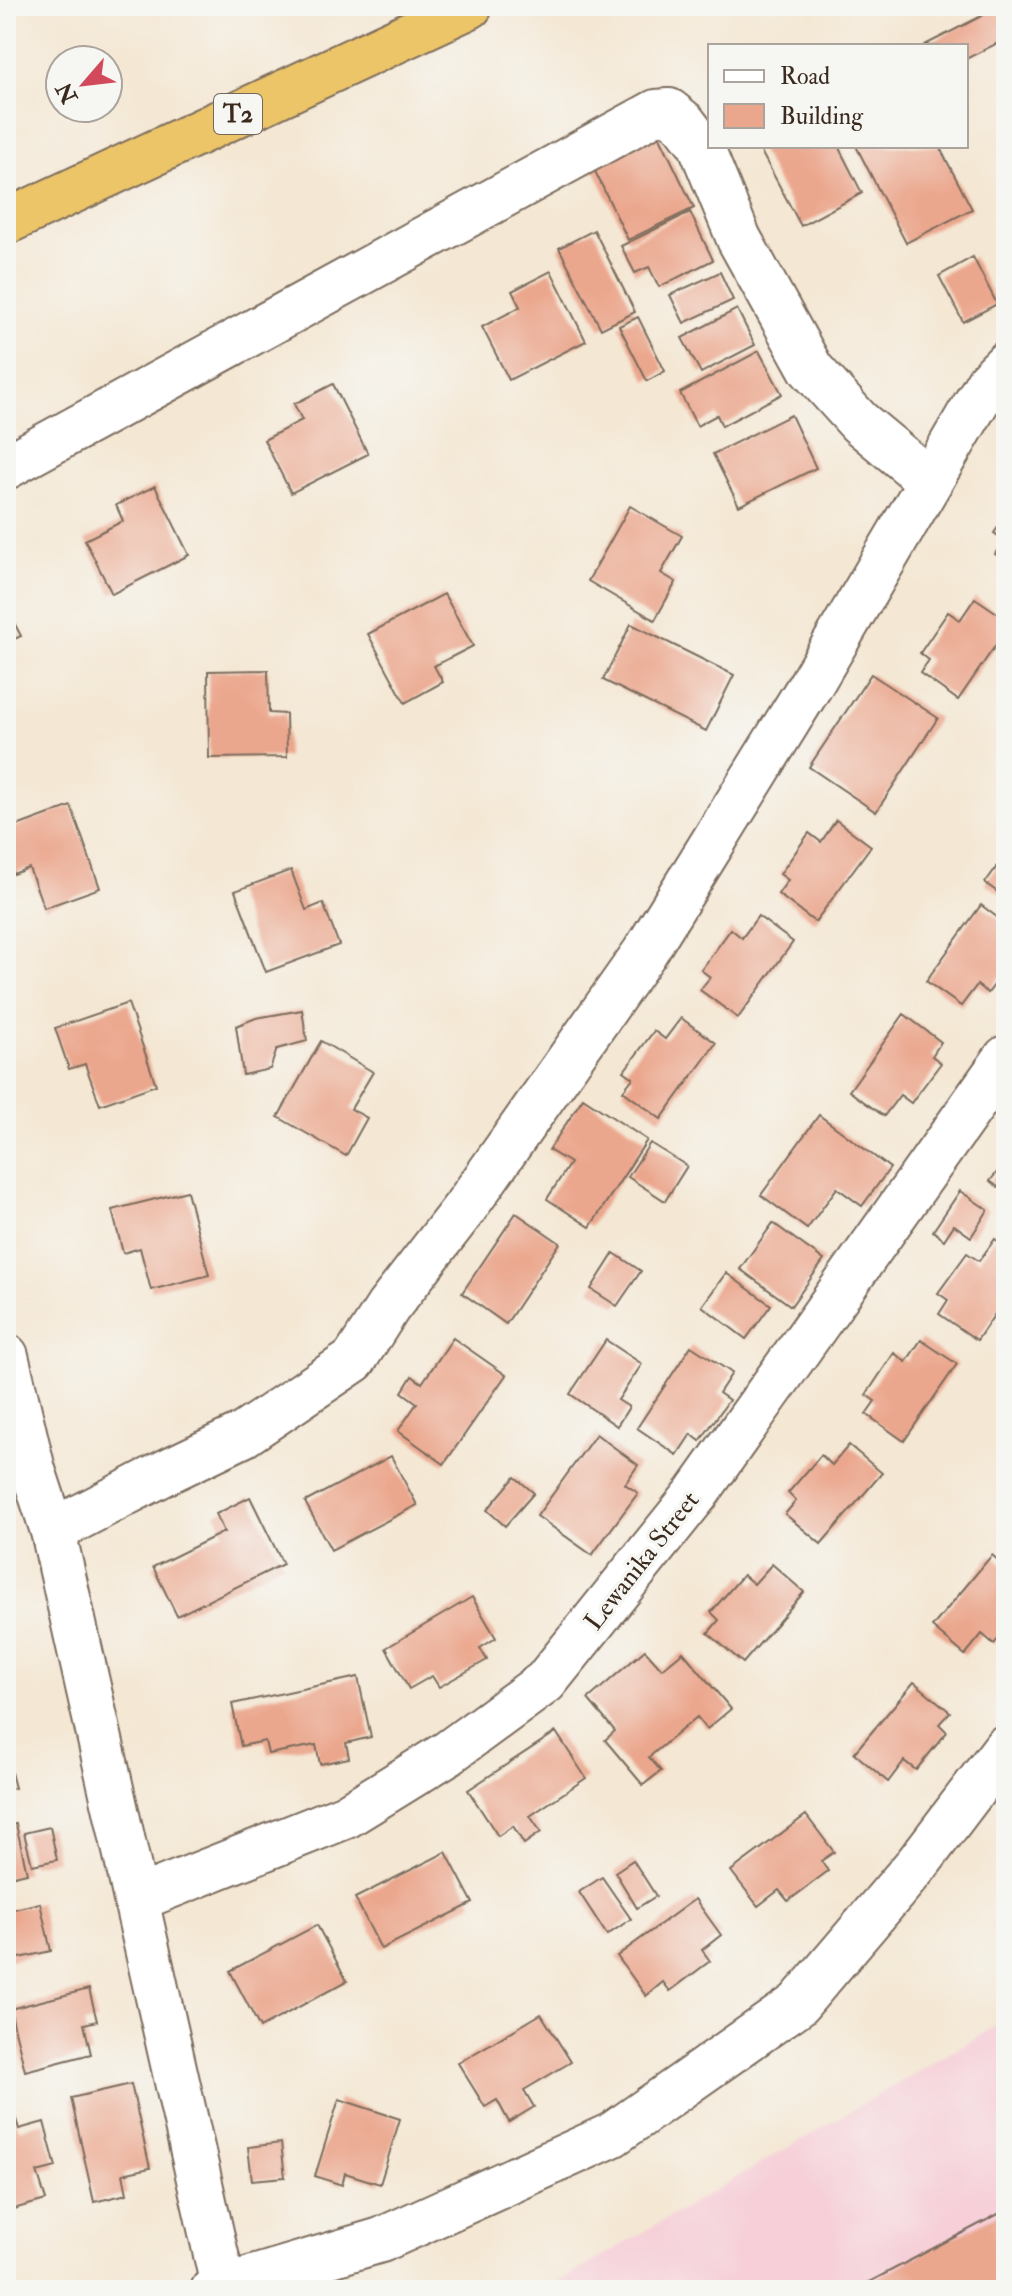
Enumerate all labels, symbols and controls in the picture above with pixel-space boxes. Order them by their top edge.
north arrow [44,44,124,124]
legend [708,44,968,148]
text: Road [780,61,830,92]
text: N [50,77,85,109]
road number: T2 [214,94,262,134]
text: Building [780,101,864,132]
street label: Lewanika Street [578,1485,706,1637]

